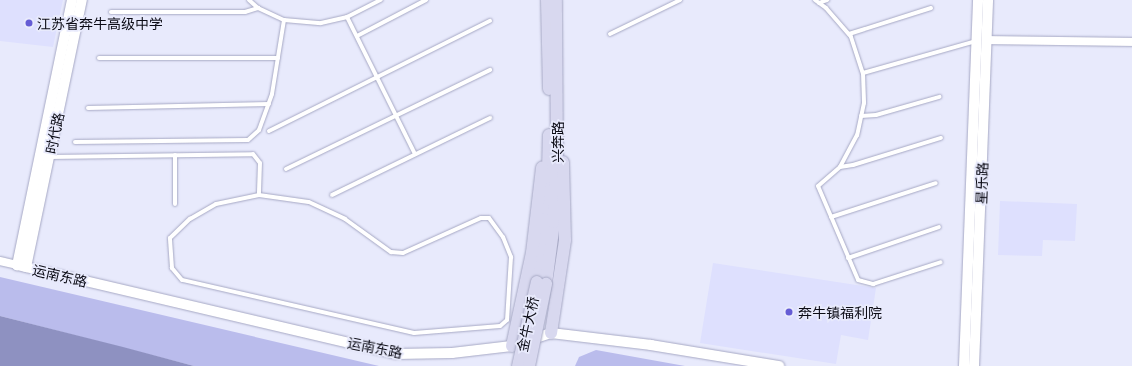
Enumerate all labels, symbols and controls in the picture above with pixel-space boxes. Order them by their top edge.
place label: 江苏省奔牛高级中学 [37,15,163,31]
marker: 江苏省奔牛高级中学 [24,18,34,28]
street label: 时代路 [41,111,67,155]
street label: 兴奔路 [549,121,565,163]
street label: 星乐路 [972,162,990,204]
street label: 运南东路 [31,261,89,289]
street label: 金牛大桥 [513,295,541,353]
place label: 奔牛镇福利院 [798,304,882,320]
marker: 奔牛镇福利院 [783,306,795,318]
street label: 运南东路 [346,333,404,361]

